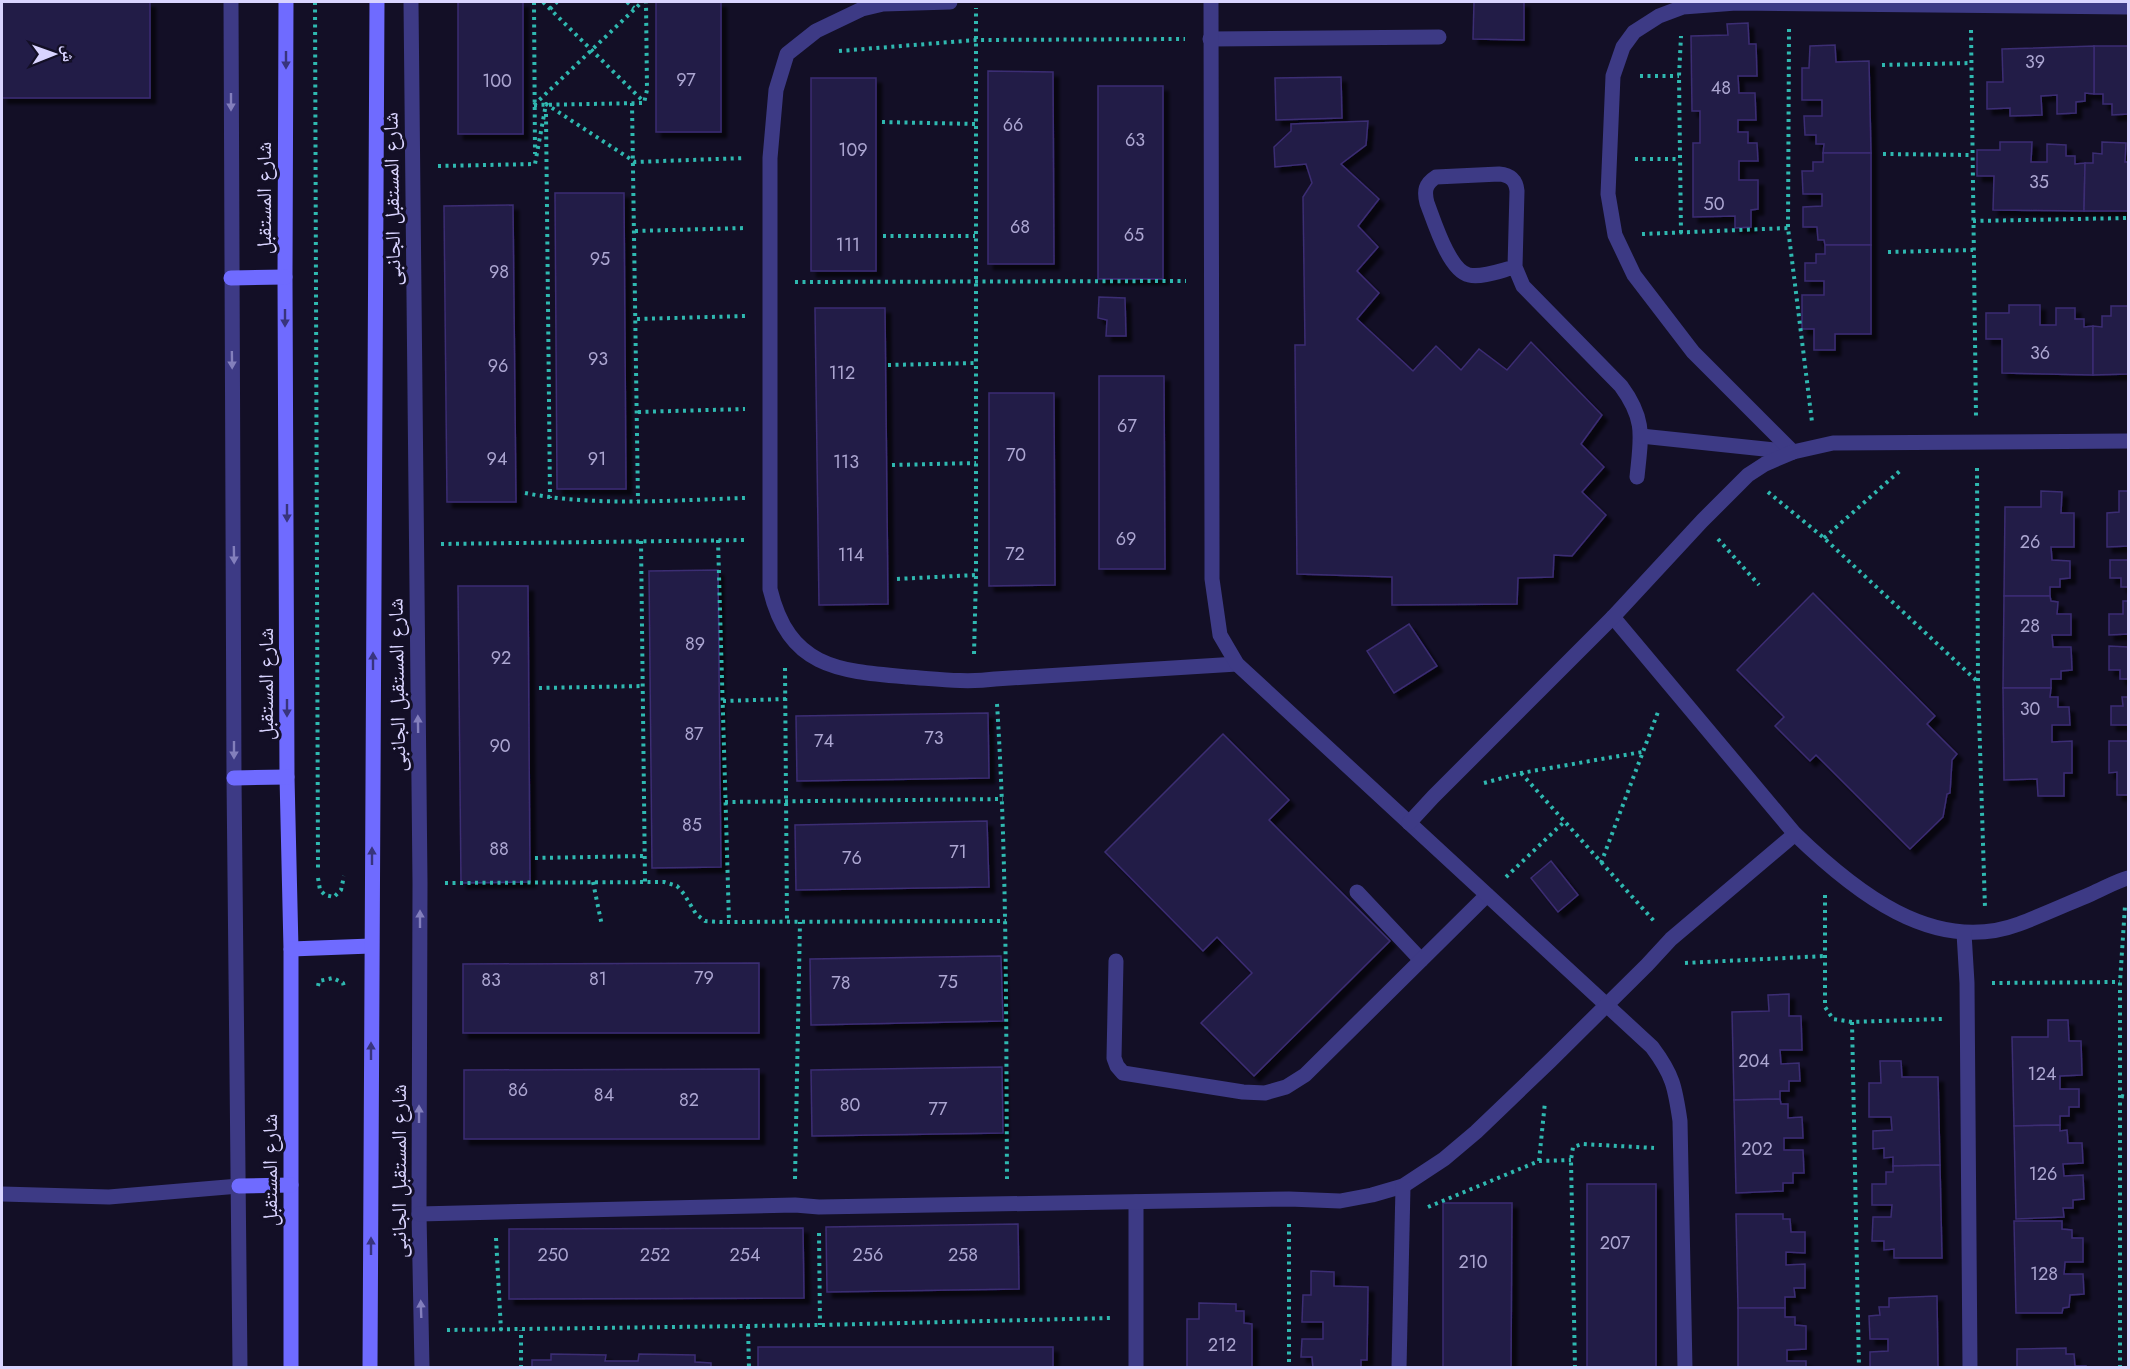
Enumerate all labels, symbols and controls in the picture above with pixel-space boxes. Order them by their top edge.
north arrow [24,24,84,84]
text: ش [57,45,80,62]
house number: 39 [2025,49,2045,75]
one-way arrow [281,50,291,69]
house number: 97 [676,67,696,93]
house number: 100 [482,68,512,94]
house number: 48 [1711,75,1731,101]
one-way arrow [226,92,236,111]
street label: شارع المستقبل الجانبى [375,112,409,286]
house number: 66 [1003,112,1023,138]
house number: 63 [1125,127,1145,153]
house number: 109 [838,137,868,163]
street label: شارع المستقبل [249,142,279,254]
house number: 35 [2029,169,2049,195]
house number: 50 [1704,191,1725,217]
house number: 68 [1010,214,1030,240]
house number: 65 [1124,222,1144,248]
house number: 111 [836,232,860,258]
house number: 95 [590,246,610,272]
house number: 98 [489,259,509,285]
one-way arrow [280,308,290,327]
house number: 36 [2030,340,2050,366]
house number: 93 [588,346,608,372]
one-way arrow [227,350,237,369]
house number: 96 [488,353,508,379]
house number: 112 [829,360,855,386]
house number: 67 [1117,413,1137,439]
house number: 70 [1006,442,1026,468]
house number: 94 [487,446,507,472]
house number: 91 [588,446,606,472]
house number: 113 [833,449,859,475]
one-way arrow [282,503,292,522]
house number: 69 [1116,526,1136,552]
house number: 26 [2020,529,2040,555]
house number: 72 [1005,541,1025,567]
house number: 114 [838,542,864,568]
one-way arrow [229,545,239,564]
street label: شارع المستقبل الجانبى [380,598,414,772]
house number: 28 [2020,613,2040,639]
street label: شارع المستقبل [251,628,281,740]
house number: 89 [685,631,705,657]
house number: 92 [491,645,511,671]
one-way arrow [368,652,378,671]
house number: 30 [2020,696,2041,722]
one-way arrow [282,698,292,717]
one-way arrow [413,715,423,734]
house number: 87 [684,721,704,747]
house number: 73 [924,725,944,751]
house number: 74 [814,728,834,754]
house number: 90 [489,733,511,759]
one-way arrow [229,740,239,759]
house number: 85 [682,812,702,838]
house number: 88 [489,836,509,862]
house number: 71 [949,839,967,865]
house number: 76 [842,845,862,871]
one-way arrow [367,847,377,866]
one-way arrow [415,910,425,929]
house number: 79 [694,965,714,991]
house number: 81 [589,966,607,992]
house number: 83 [481,967,501,993]
house number: 75 [938,969,958,995]
house number: 78 [831,970,851,996]
one-way arrow [366,1042,376,1061]
house number: 204 [1738,1048,1770,1074]
house number: 124 [2028,1061,2056,1087]
house number: 86 [508,1077,528,1103]
house number: 84 [594,1082,614,1108]
street label: شارع المستقبل الجانبى [384,1084,414,1258]
house number: 82 [679,1087,699,1113]
house number: 80 [840,1092,861,1118]
house number: 77 [929,1096,948,1122]
one-way arrow [414,1105,424,1124]
street label: شارع المستقبل [255,1114,285,1226]
house number: 202 [1741,1136,1773,1162]
house number: 126 [2029,1161,2057,1187]
house number: 207 [1600,1230,1631,1256]
one-way arrow [366,1237,376,1256]
house number: 250 [537,1242,569,1268]
house number: 252 [640,1242,670,1268]
house number: 254 [730,1242,760,1268]
house number: 256 [853,1242,883,1268]
house number: 258 [948,1242,978,1268]
house number: 210 [1458,1249,1488,1275]
house number: 128 [2030,1261,2058,1287]
one-way arrow [417,1300,426,1319]
house number: 212 [1208,1332,1236,1358]

